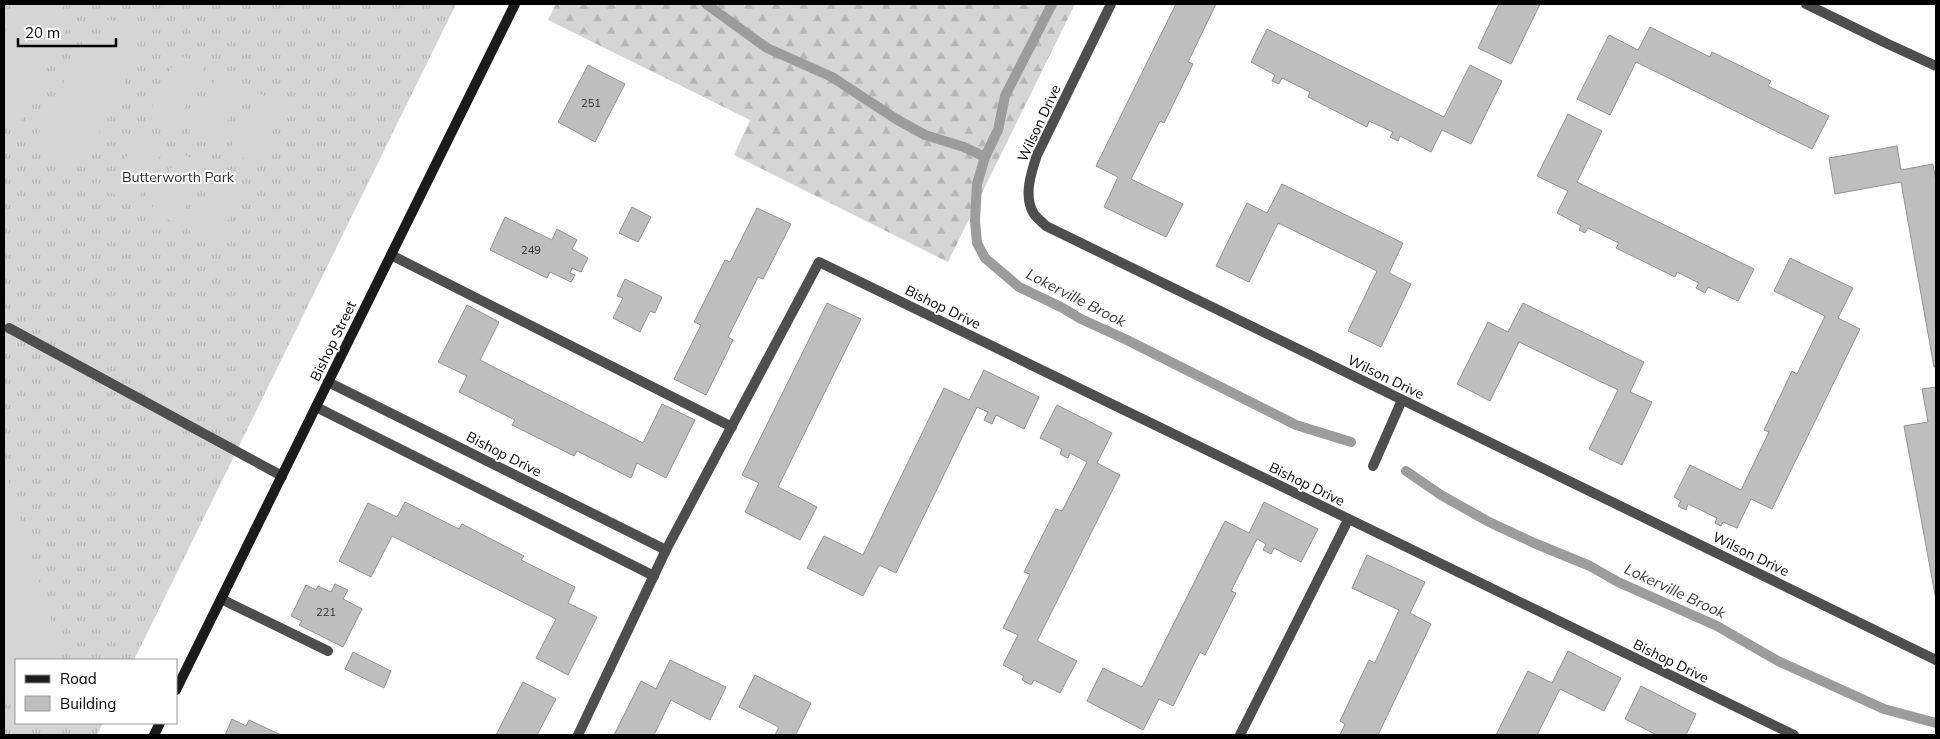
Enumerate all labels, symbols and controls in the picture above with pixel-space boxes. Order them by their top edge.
scale bar [18,15,115,47]
text: 20 m [25,23,60,42]
street label: Wilson Drive [1013,82,1065,164]
house number: 251 [581,96,601,110]
park label: Butterworth Park [122,168,235,186]
house number: 249 [521,243,541,257]
water label: Lokerville Brook [1023,264,1130,331]
street label: Bishop Drive [902,281,984,333]
street label: Bishop Street [306,298,360,384]
street label: Wilson Drive [1345,351,1427,403]
street label: Bishop Drive [463,427,545,481]
street label: Bishop Drive [1266,458,1348,510]
street label: Wilson Drive [1710,528,1792,580]
water label: Lokerville Brook [1622,559,1730,623]
house number: 221 [316,605,336,619]
street label: Bishop Drive [1630,635,1712,687]
legend [15,659,178,724]
text: Road [60,669,97,688]
text: Building [60,694,116,713]

